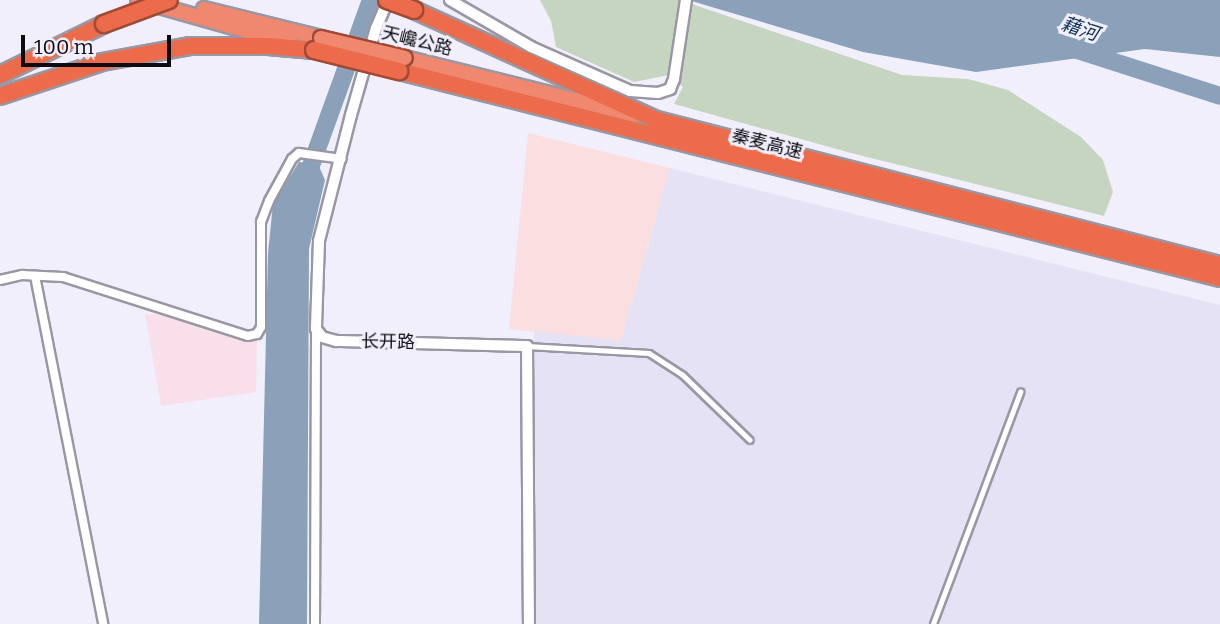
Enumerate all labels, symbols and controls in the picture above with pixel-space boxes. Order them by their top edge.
water label: 藉河 [1058,12,1102,46]
scale bar [24,21,175,65]
street label: 天巉公路 [379,22,455,60]
text: 100 m [34,34,94,60]
street label: 秦麦高速 [729,125,805,163]
street label: 长开路 [361,331,415,353]

